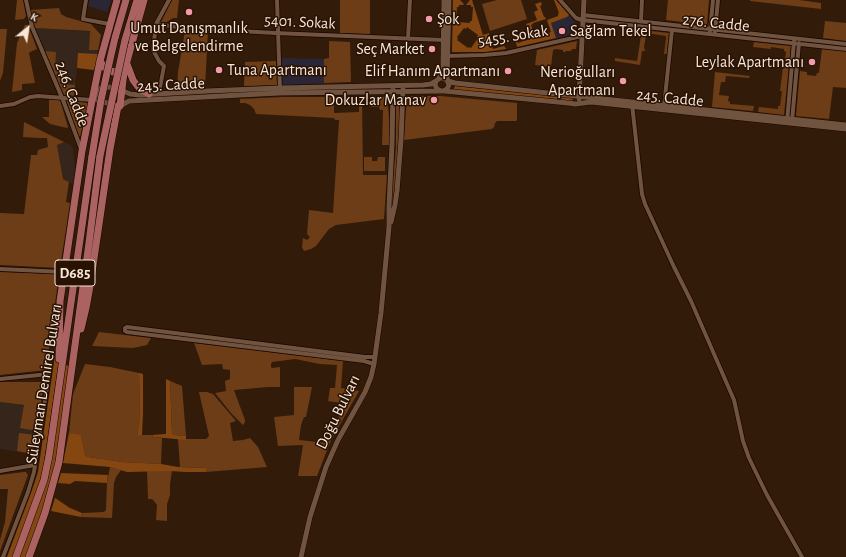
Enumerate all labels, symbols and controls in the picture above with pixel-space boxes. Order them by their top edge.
marker: Umut Danışmanlık ve Belgelendirme [184,7,194,17]
north arrow [8,8,48,48]
place label: Şok [437,9,459,29]
street label: 276. Cadde [681,10,751,36]
text: K [29,11,40,24]
street label: 5401. Sokak [264,11,336,33]
marker: Şok [424,14,434,24]
place label: Umut Danışmanlık ve Belgelendirme [130,18,248,56]
street label: 5455. Sokak [477,21,549,51]
place label: Sağlam Tekel [570,21,652,41]
marker: Sağlam Tekel [557,26,567,36]
place label: Seç Market [356,39,424,59]
marker: Seç Market [427,44,437,54]
place label: Leylak Apartmanı [695,52,804,72]
marker: Leylak Apartmanı [807,57,817,67]
street label: 246. Cadde [51,59,93,129]
place label: Tuna Apartmanı [227,60,327,80]
place label: Elif Hanım Apartmanı [365,61,500,81]
place label: Nerioğulları Apartmanı [540,62,615,100]
marker: Tuna Apartmanı [214,65,224,75]
marker: Elif Hanım Apartmanı [503,66,513,76]
street label: 245. Cadde [137,74,205,96]
marker: Nerioğulları Apartmanı [618,76,628,86]
street label: 245. Cadde [635,85,705,111]
place label: Dokuzlar Manav [325,90,426,110]
marker: Dokuzlar Manav [429,95,439,105]
road number: D685 [55,260,95,286]
street label: Süleyman Demirel Bulvarı [22,303,66,465]
street label: Doğu Bulvarı [312,372,364,452]

